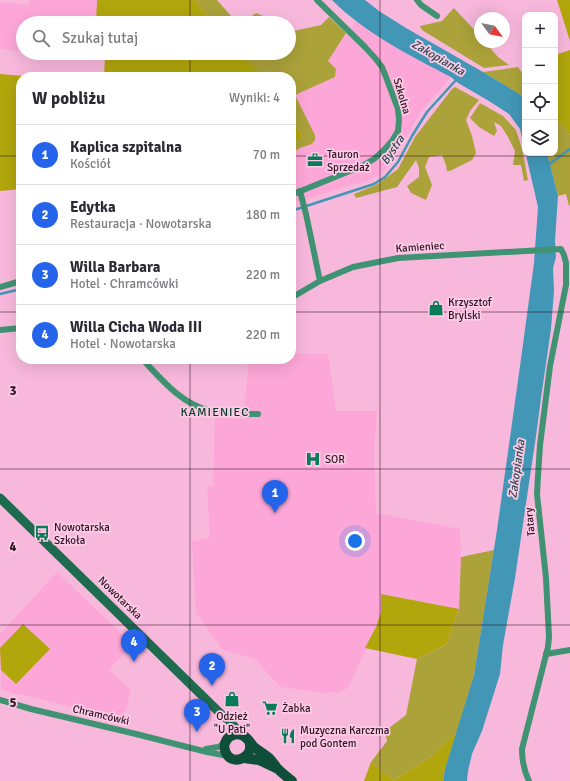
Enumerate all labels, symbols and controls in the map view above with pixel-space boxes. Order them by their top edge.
north arrow [474,12,510,48]
map controls [522,12,558,156]
button: + [522,12,558,48]
search box [16,16,296,60]
icon: search [30,27,52,49]
text: Szukaj tutaj [62,29,138,47]
water label: Zakopianka [409,37,468,80]
button: − [522,48,558,84]
street label: Szkolna [391,77,413,116]
button: locate [522,84,558,120]
text: W pobliżu [32,88,105,109]
text: Wyniki: 4 [229,90,280,106]
button: layers [522,120,558,156]
water label: Bystra [378,132,409,168]
text: Kaplica szpitalna [70,138,182,156]
text: 1 [41,147,49,163]
text: 70 m [253,147,280,163]
place label: Tauron Sprzedaż [327,148,370,174]
office icon: Tauron Sprzedaż [306,151,324,169]
text: Kościół [70,156,111,172]
text: Edytka [70,198,116,216]
text: 2 [41,207,49,223]
text: 180 m [246,207,280,223]
text: Restauracja · Nowotarska [70,216,212,232]
street label: Kamieniec [395,239,445,255]
text: Willa Barbara [70,258,160,276]
text: 3 [41,267,49,283]
text: 220 m [246,267,280,283]
text: Hotel · Chramcówki [70,276,178,292]
place label: Krzysztof Brylski [448,296,493,322]
shop icon: Krzysztof Brylski [427,299,445,317]
text: Willa Cicha Woda III [70,318,202,336]
text: 4 [41,327,49,343]
text: 220 m [246,327,280,343]
text: Hotel · Nowotarska [70,336,176,352]
text: 3 [9,383,17,399]
district label: KAMIENIEC [180,405,250,420]
water label: Zakopianka [505,438,529,499]
hospital icon: SOR [304,450,322,468]
place label: SOR [325,453,345,466]
pin: 1 [262,480,288,513]
street label: Tatary [522,506,538,537]
place label: Nowotarska Szkoła [54,521,110,547]
bus stop icon: Nowotarska Szkoła [33,524,51,542]
your location [345,531,365,551]
text: 4 [9,539,17,555]
street label: Nowotarska [95,574,145,622]
pin: 4 [121,629,147,662]
pin: 2 [199,653,225,686]
shop icon: Odzież "U Pati" [223,690,241,708]
text: 5 [9,695,17,711]
pin: 3 [184,699,210,732]
supermarket icon: Żabka [261,699,279,717]
place label: Żabka [282,701,311,715]
street label: Chramcówki [71,702,131,728]
place label: Odzież "U Pati" [214,710,250,736]
place label: Muzyczna Karczma pod Gontem [300,724,390,750]
restaurant icon: Muzyczna Karczma pod Gontem [279,727,297,745]

